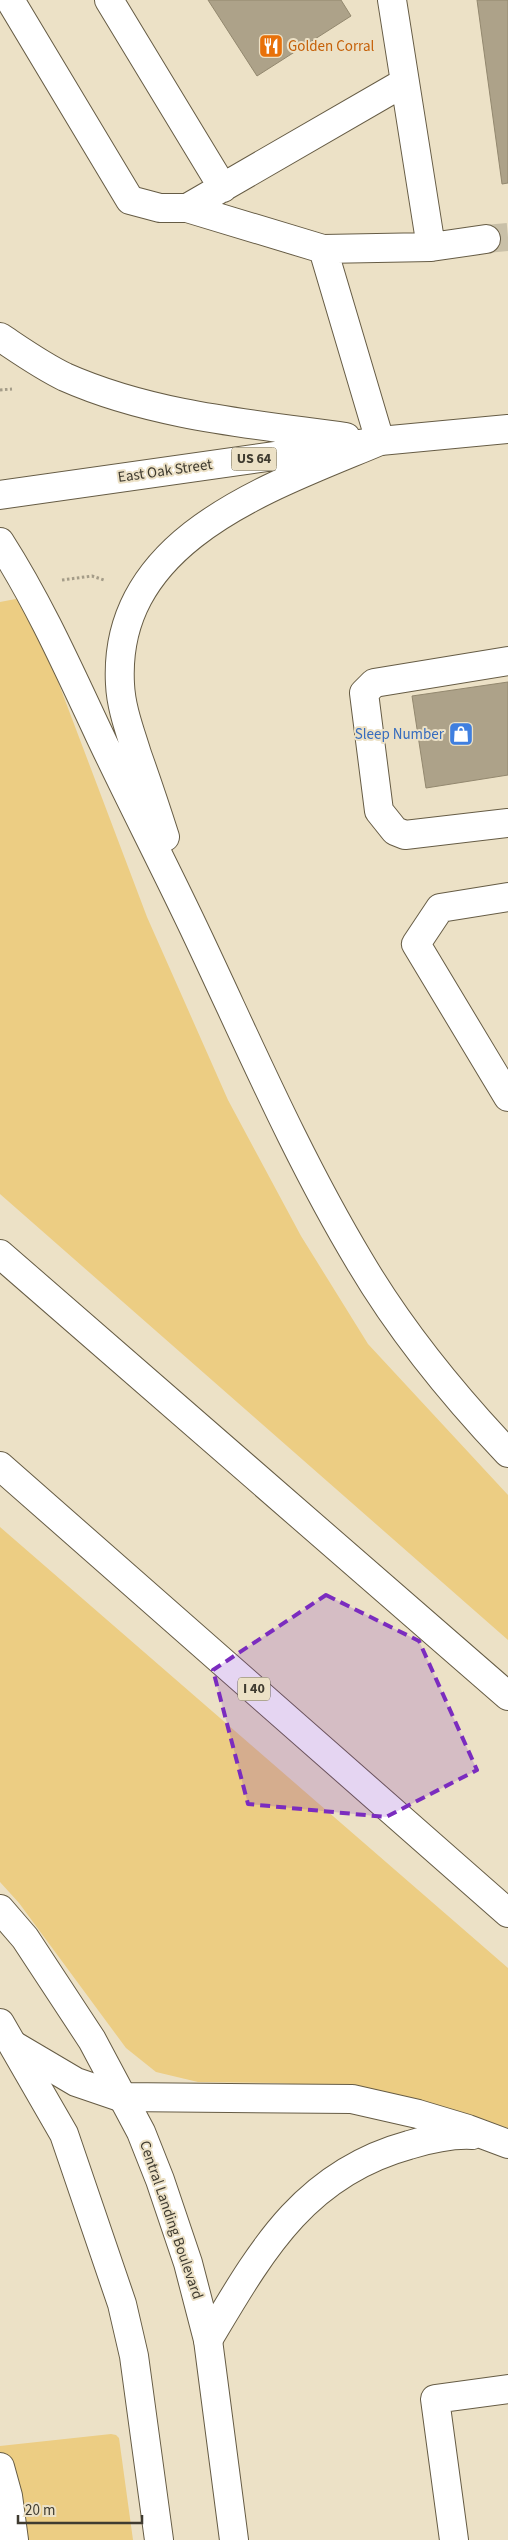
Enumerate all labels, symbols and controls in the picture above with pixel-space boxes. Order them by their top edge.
restaurant icon: Golden Corral [258,33,284,59]
place label: Golden Corral [288,36,374,57]
road number: US 64 [232,448,276,470]
street label: East Oak Street [116,454,214,488]
shop icon: Sleep Number [448,721,474,747]
place label: Sleep Number [355,724,445,745]
road number: I 40 [238,1678,270,1700]
street label: Central Landing Boulevard [134,2138,208,2302]
scale bar [18,2492,141,2524]
text: 20 m [25,2500,55,2521]

